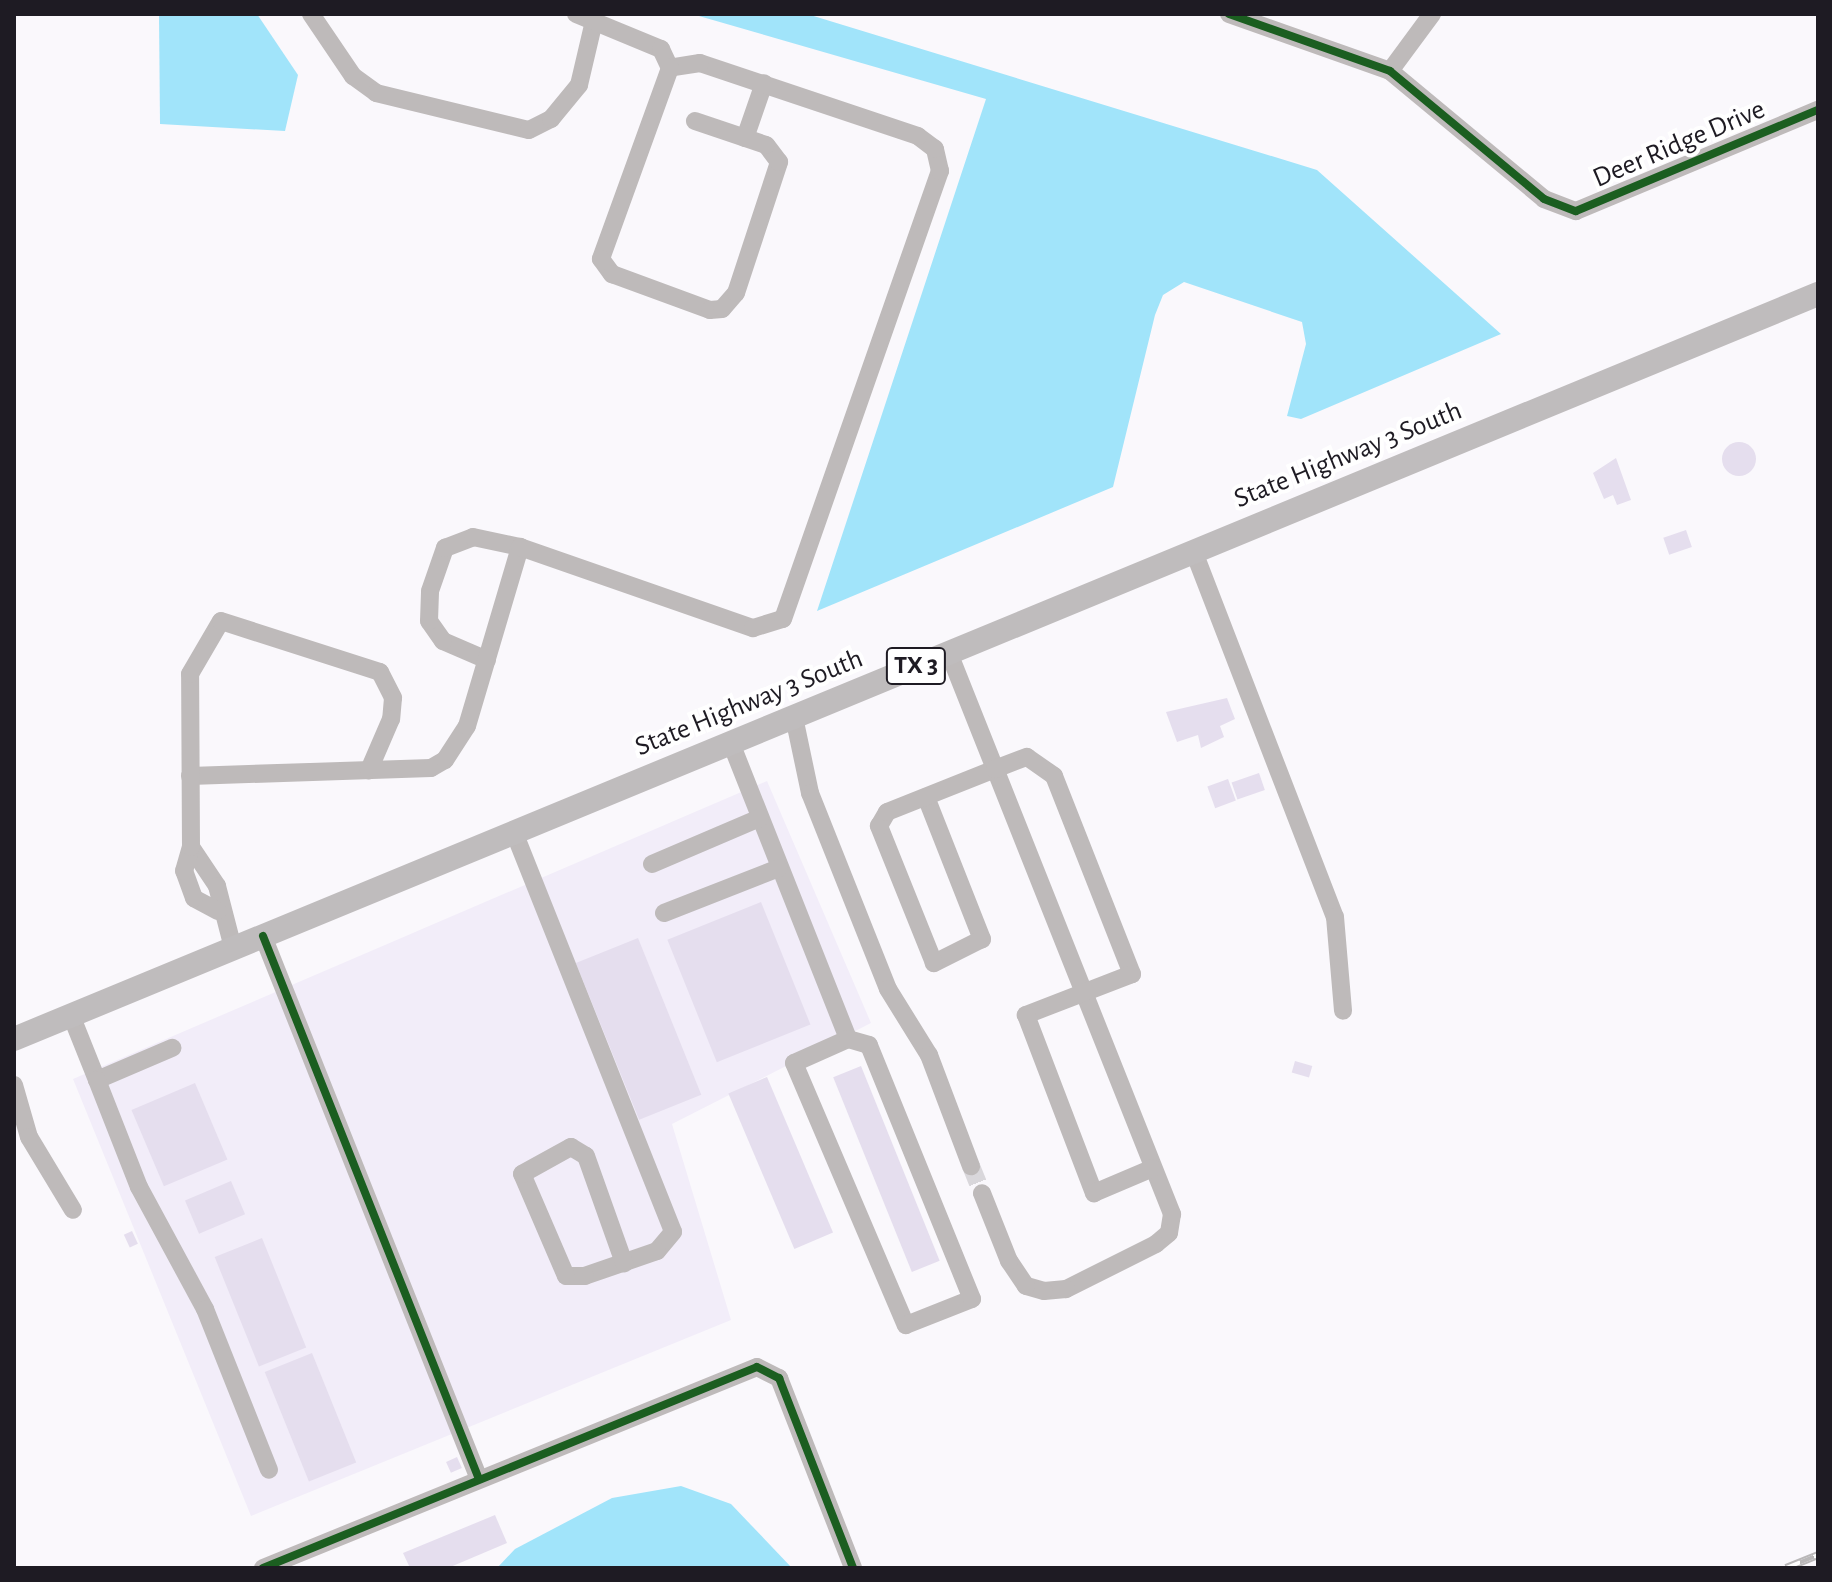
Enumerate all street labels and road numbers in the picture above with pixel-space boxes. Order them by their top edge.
street label: Deer Ridge Drive [1588,93,1770,195]
street label: State Highway 3 South [1229,394,1467,516]
street label: State Highway 3 South [630,642,868,764]
road number: TX 3 [884,644,948,688]

